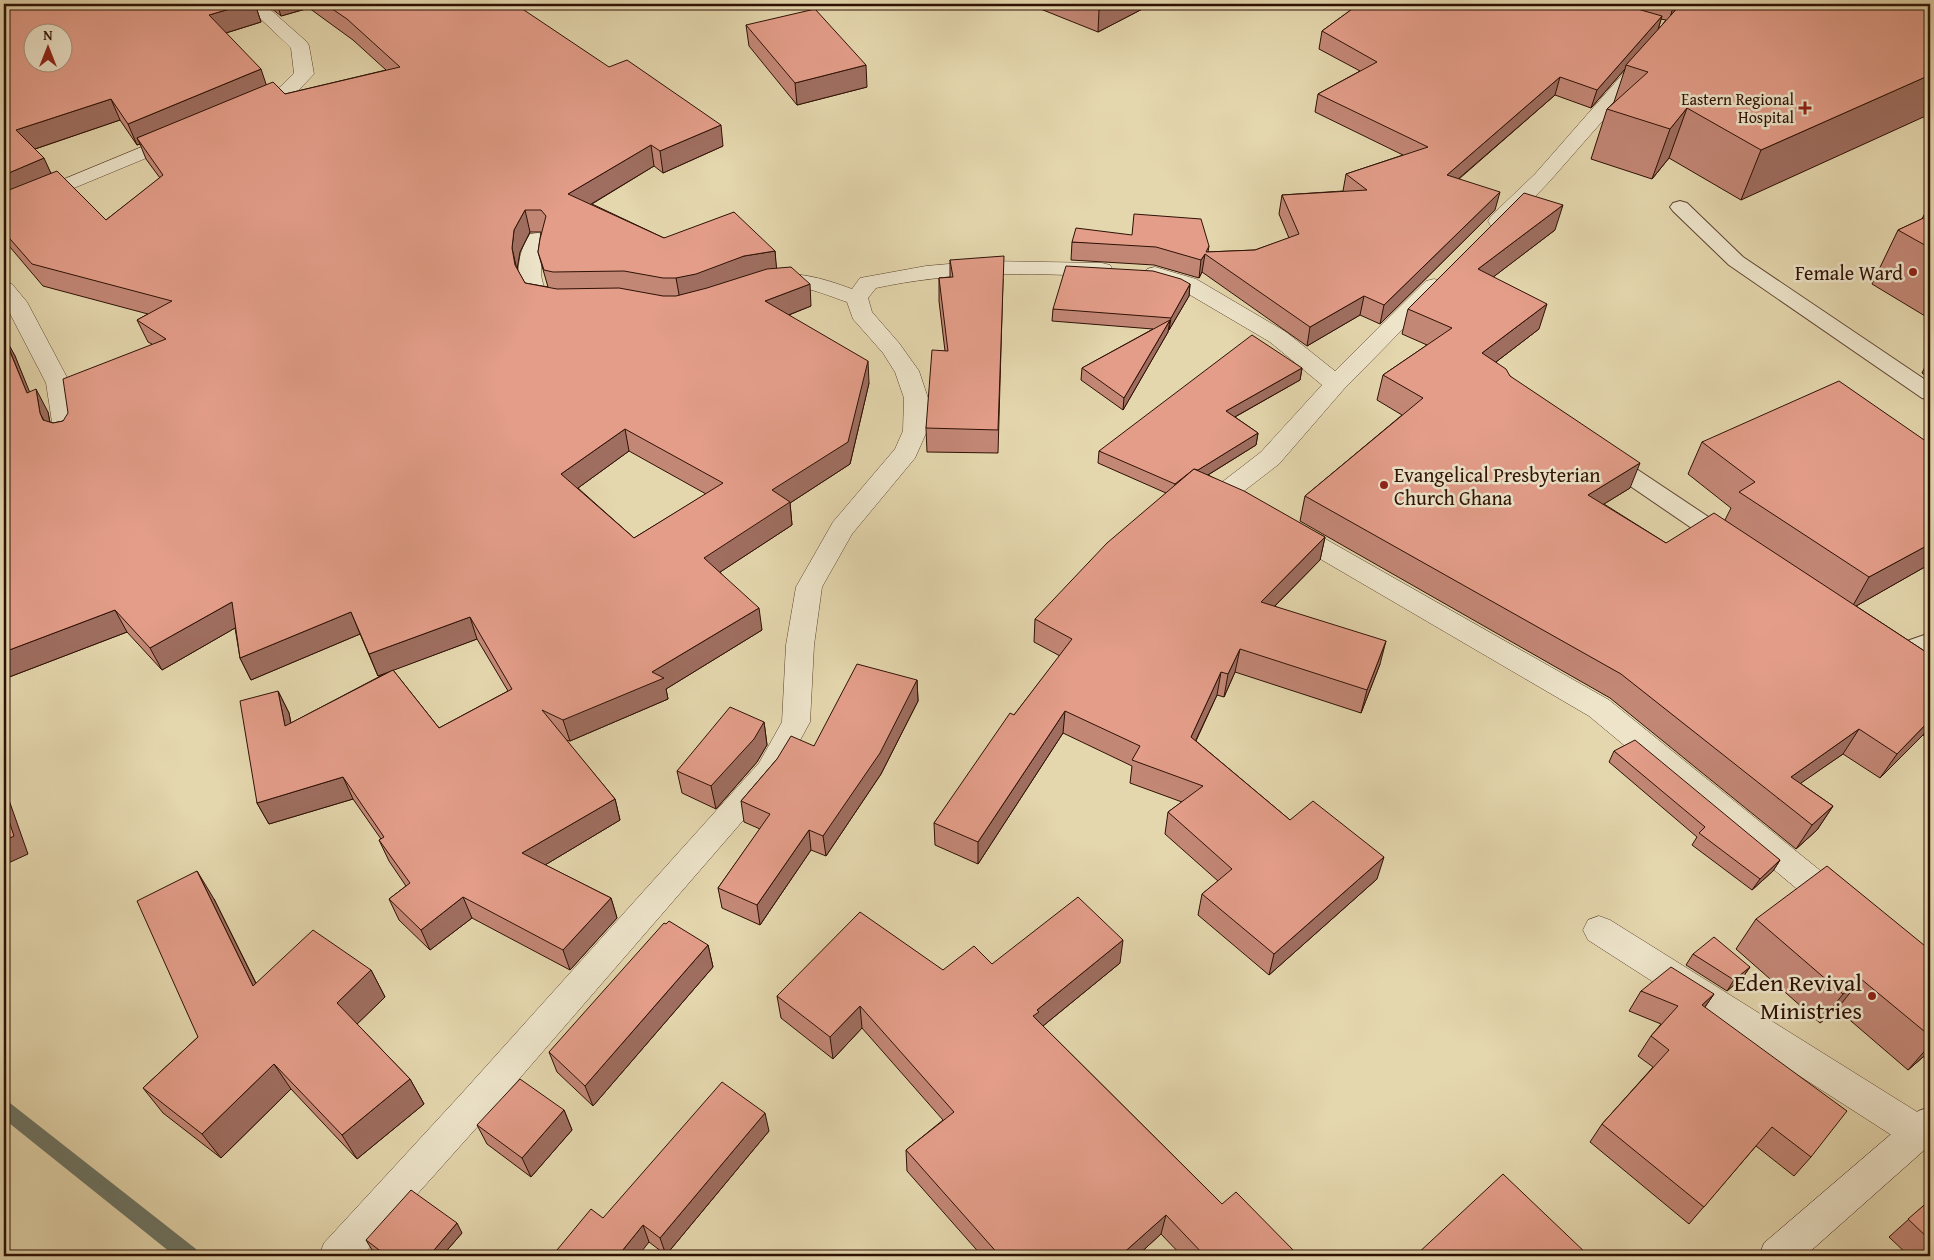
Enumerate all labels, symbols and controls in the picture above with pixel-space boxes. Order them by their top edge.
north arrow [22,22,72,72]
text: N [43,25,53,45]
place label: Eastern Regional Hospital [1681,87,1795,129]
marker: Eastern Regional Hospital [1798,101,1812,115]
place label: Female Ward [1795,258,1903,287]
marker: Female Ward [1907,266,1919,278]
place label: Evangelical Presbyterian Church Ghana [1394,460,1601,512]
marker: Evangelical Presbyterian Church Ghana [1378,479,1390,491]
place label: Eden Revival Ministries [1734,965,1862,1028]
marker: Eden Revival Ministries [1866,990,1878,1002]

